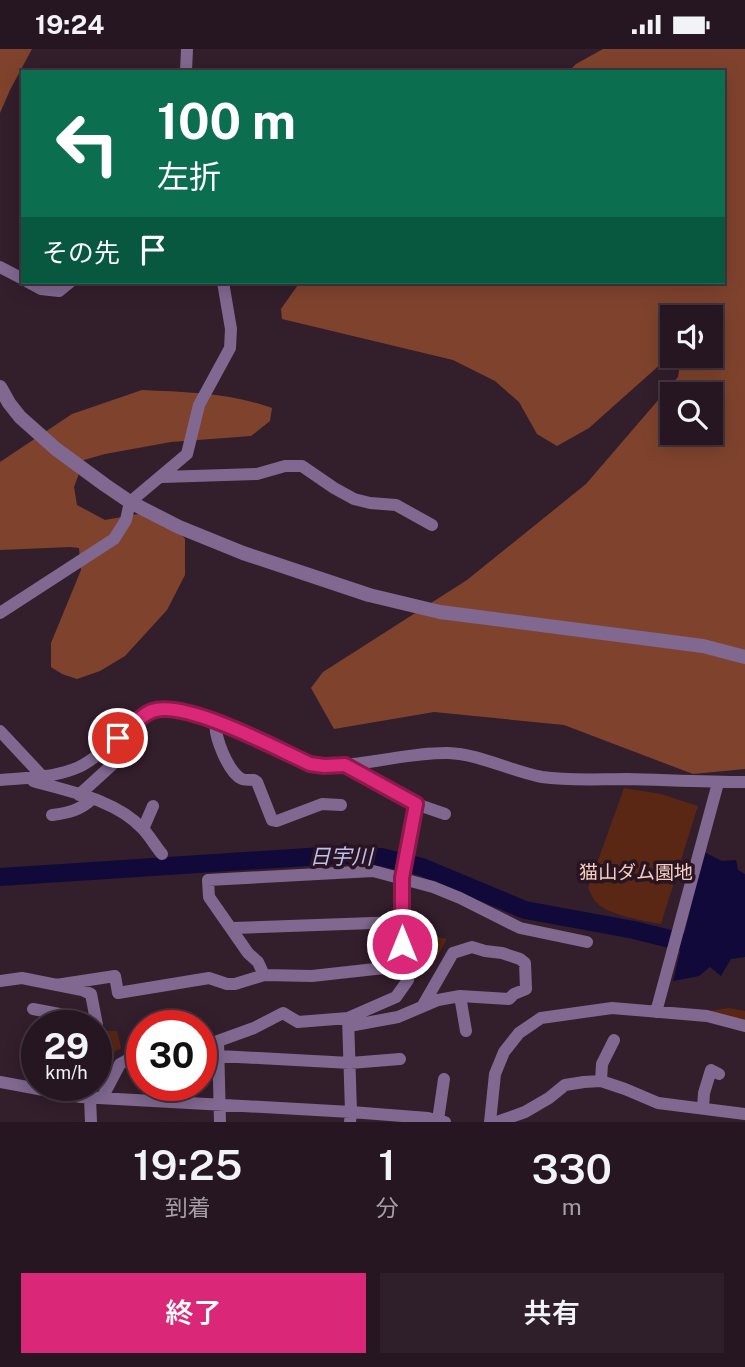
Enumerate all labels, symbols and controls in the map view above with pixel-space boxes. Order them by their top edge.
text: 19:24 [35,9,104,40]
text: 100 m [157,92,296,150]
icon: left [42,98,133,189]
text: 左折 [157,158,221,195]
icon: arrive [134,231,172,269]
text: その先 [42,237,120,268]
map controls [660,305,723,445]
button: sound [660,305,723,368]
button: search [660,382,723,445]
pin [88,708,148,768]
icon: arrive [99,719,137,757]
water label: 日宇川 [310,844,374,869]
park label: 猫山ダム園地 [579,861,693,883]
position arrow [365,907,439,981]
speed limit sign: 30 [126,1010,217,1101]
text: 29 [44,1026,89,1067]
text: km/h [45,1062,88,1083]
text: 19:25 [133,1140,242,1189]
text: 1 [378,1140,396,1189]
text: 330 [531,1144,612,1193]
text: m [562,1193,582,1220]
text: 到着 [165,1194,211,1221]
text: 分 [375,1194,398,1221]
button: 終了 [21,1273,366,1353]
button: 共有 [380,1273,724,1353]

